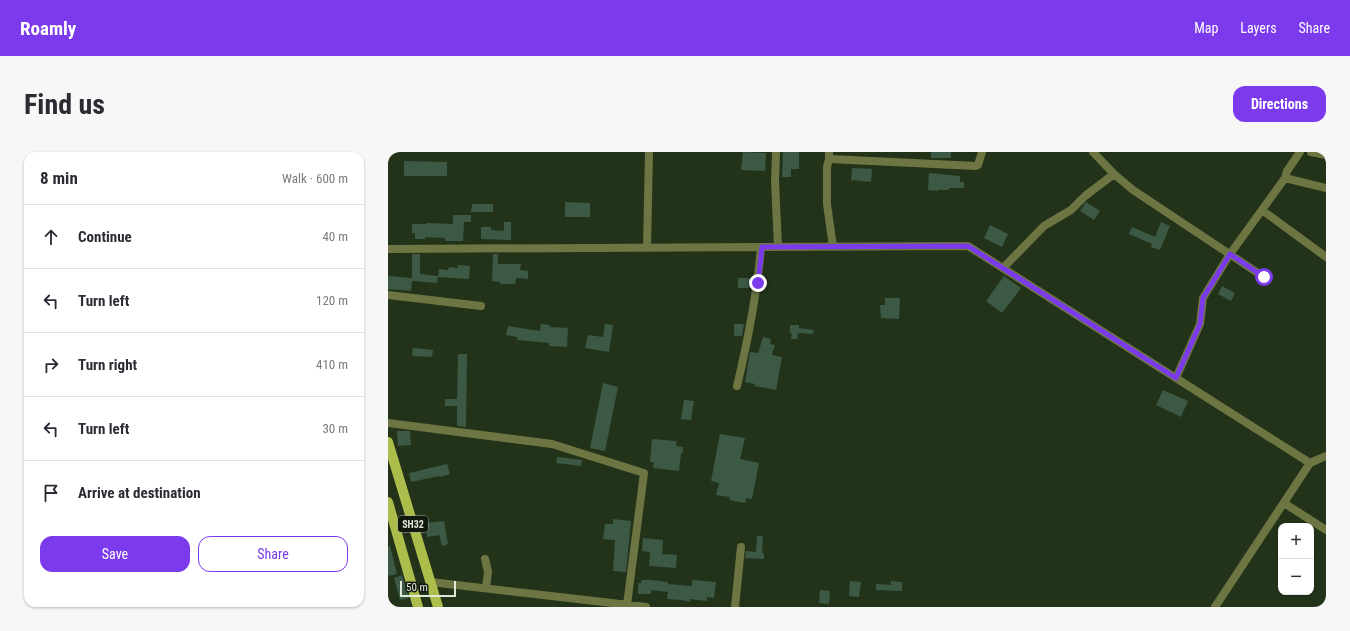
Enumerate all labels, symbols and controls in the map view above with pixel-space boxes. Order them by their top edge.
text: Roamly [20,17,76,40]
text: Map [1194,20,1218,36]
text: Layers [1240,20,1277,36]
text: Share [1299,20,1330,36]
button: Directions [1233,86,1326,122]
text: Find us [24,88,105,121]
text: 8 min [40,168,78,188]
text: Walk · 600 m [282,171,348,186]
icon: ahead [40,226,62,248]
text: Continue [78,228,132,246]
text: 40 m [322,229,348,244]
route start [1255,268,1273,286]
route end [749,274,767,292]
icon: left [40,290,62,312]
text: Turn left [78,292,129,310]
text: 120 m [316,293,348,308]
icon: right [40,354,62,376]
text: Turn right [78,356,137,374]
text: 410 m [316,357,348,372]
icon: left [40,418,62,440]
text: Turn left [78,420,129,438]
text: 30 m [322,421,348,436]
icon: arrive [40,482,62,504]
text: Arrive at destination [78,484,201,502]
road number: SH32 [398,516,428,532]
map controls [1278,523,1314,595]
button: + [1278,523,1314,559]
button: Save [40,536,190,572]
button: Share [198,536,348,572]
button: − [1278,559,1314,595]
scale bar [400,579,456,598]
text: 50 m [406,581,428,594]

